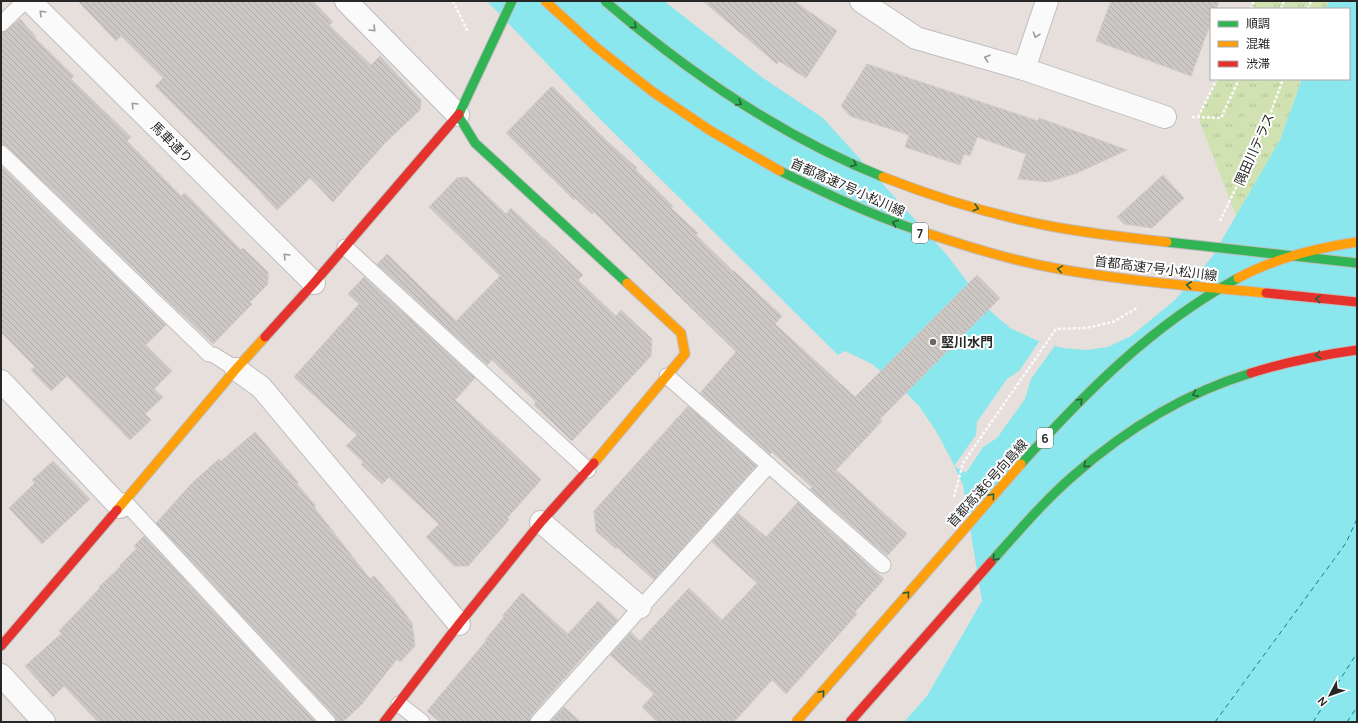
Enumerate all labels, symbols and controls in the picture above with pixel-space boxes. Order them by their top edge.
legend [1210,8,1350,80]
one-way arrow [39,10,47,18]
text: 順調 [1246,15,1270,32]
one-way arrow [630,22,637,29]
one-way arrow [368,24,376,32]
one-way arrow [1032,31,1041,38]
text: 混雑 [1246,35,1270,52]
one-way arrow [984,55,990,63]
text: 渋滞 [1246,55,1270,72]
one-way arrow [735,98,742,105]
one-way arrow [131,102,139,110]
street label: 隅田川テラス [1230,110,1278,188]
street label: 馬車通り [147,117,197,167]
street label: 首都高速7号小松川線 [788,154,908,220]
one-way arrow [849,159,857,167]
one-way arrow [972,203,979,212]
one-way arrow [891,219,898,227]
road number: 7 [912,223,928,243]
street label: 首都高速7号小松川線 [1094,252,1218,284]
one-way arrow [283,253,291,261]
one-way arrow [1057,265,1063,274]
one-way arrow [1186,281,1192,290]
one-way arrow [1315,294,1321,303]
place label: 堅川水門 [941,333,993,351]
marker: 堅川水門 [928,337,938,347]
one-way arrow [1315,350,1322,358]
one-way arrow [1192,389,1199,397]
one-way arrow [1075,398,1083,406]
road number: 6 [1037,428,1053,448]
street label: 首都高速6号向島線 [943,435,1031,531]
one-way arrow [1083,460,1091,467]
one-way arrow [987,493,995,501]
one-way arrow [993,553,1000,560]
one-way arrow [902,592,909,599]
north arrow [1310,675,1350,715]
one-way arrow [817,690,824,697]
text: N [1314,694,1330,710]

